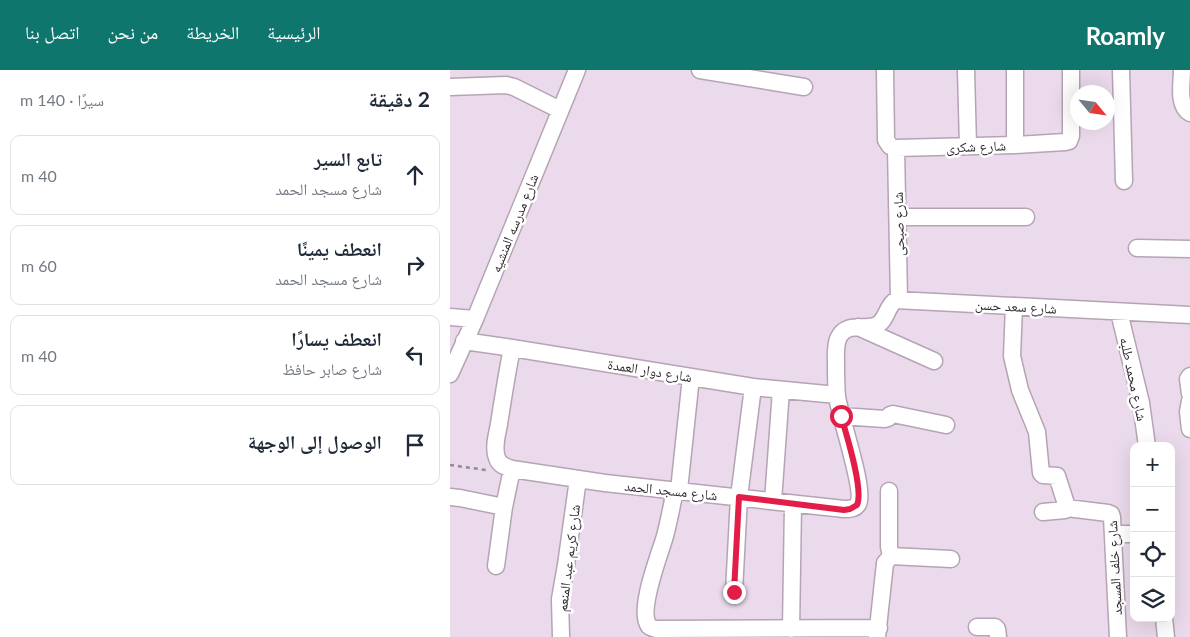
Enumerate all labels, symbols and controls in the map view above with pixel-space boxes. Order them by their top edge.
text: اتصل بنا [25,21,79,43]
text: من نحن [107,21,158,43]
text: الخريطة [186,21,239,43]
text: الرئيسية [267,21,321,43]
text: Roamly [1086,21,1165,50]
north arrow [1070,85,1115,130]
text: 2 دقيقة [369,86,430,111]
text: سيرًا · 140 m [20,90,104,109]
street label: شارع شكرى [946,136,1006,158]
text: تابع السير [314,147,382,170]
icon: ahead [401,161,429,189]
text: 40 m [21,166,57,185]
street label: شارع مدرسه المنشيه [487,171,543,275]
text: شارع مسجد الحمد [275,179,382,198]
street label: شارع صبحى [889,192,909,256]
text: انعطف يمينًا [297,237,382,260]
icon: right [401,251,429,279]
text: 60 m [21,256,57,275]
text: شارع مسجد الحمد [275,269,382,288]
street label: شارع سعد حسن [975,295,1057,319]
text: انعطف يسارًا [291,327,382,350]
street label: شارع محمد طلبه [1115,336,1151,423]
icon: left [401,341,429,369]
text: 40 m [21,346,57,365]
street label: شارع دوار العمدة [606,355,693,387]
text: شارع صابر حافظ [283,359,382,378]
route start [830,405,853,428]
text: الوصول إلى الوجهة [248,430,382,453]
icon: arrive [401,431,429,459]
map controls [1130,442,1175,622]
button: + [1130,442,1175,487]
street label: شارع مسجد الحمد [623,477,718,505]
button: − [1130,487,1175,532]
street label: شارع كريم عبد المنعم [553,503,585,613]
street label: شارع خلف المسجد [1103,520,1127,616]
button: locate [1130,532,1175,577]
button: layers [1130,577,1175,622]
route end [723,581,746,604]

